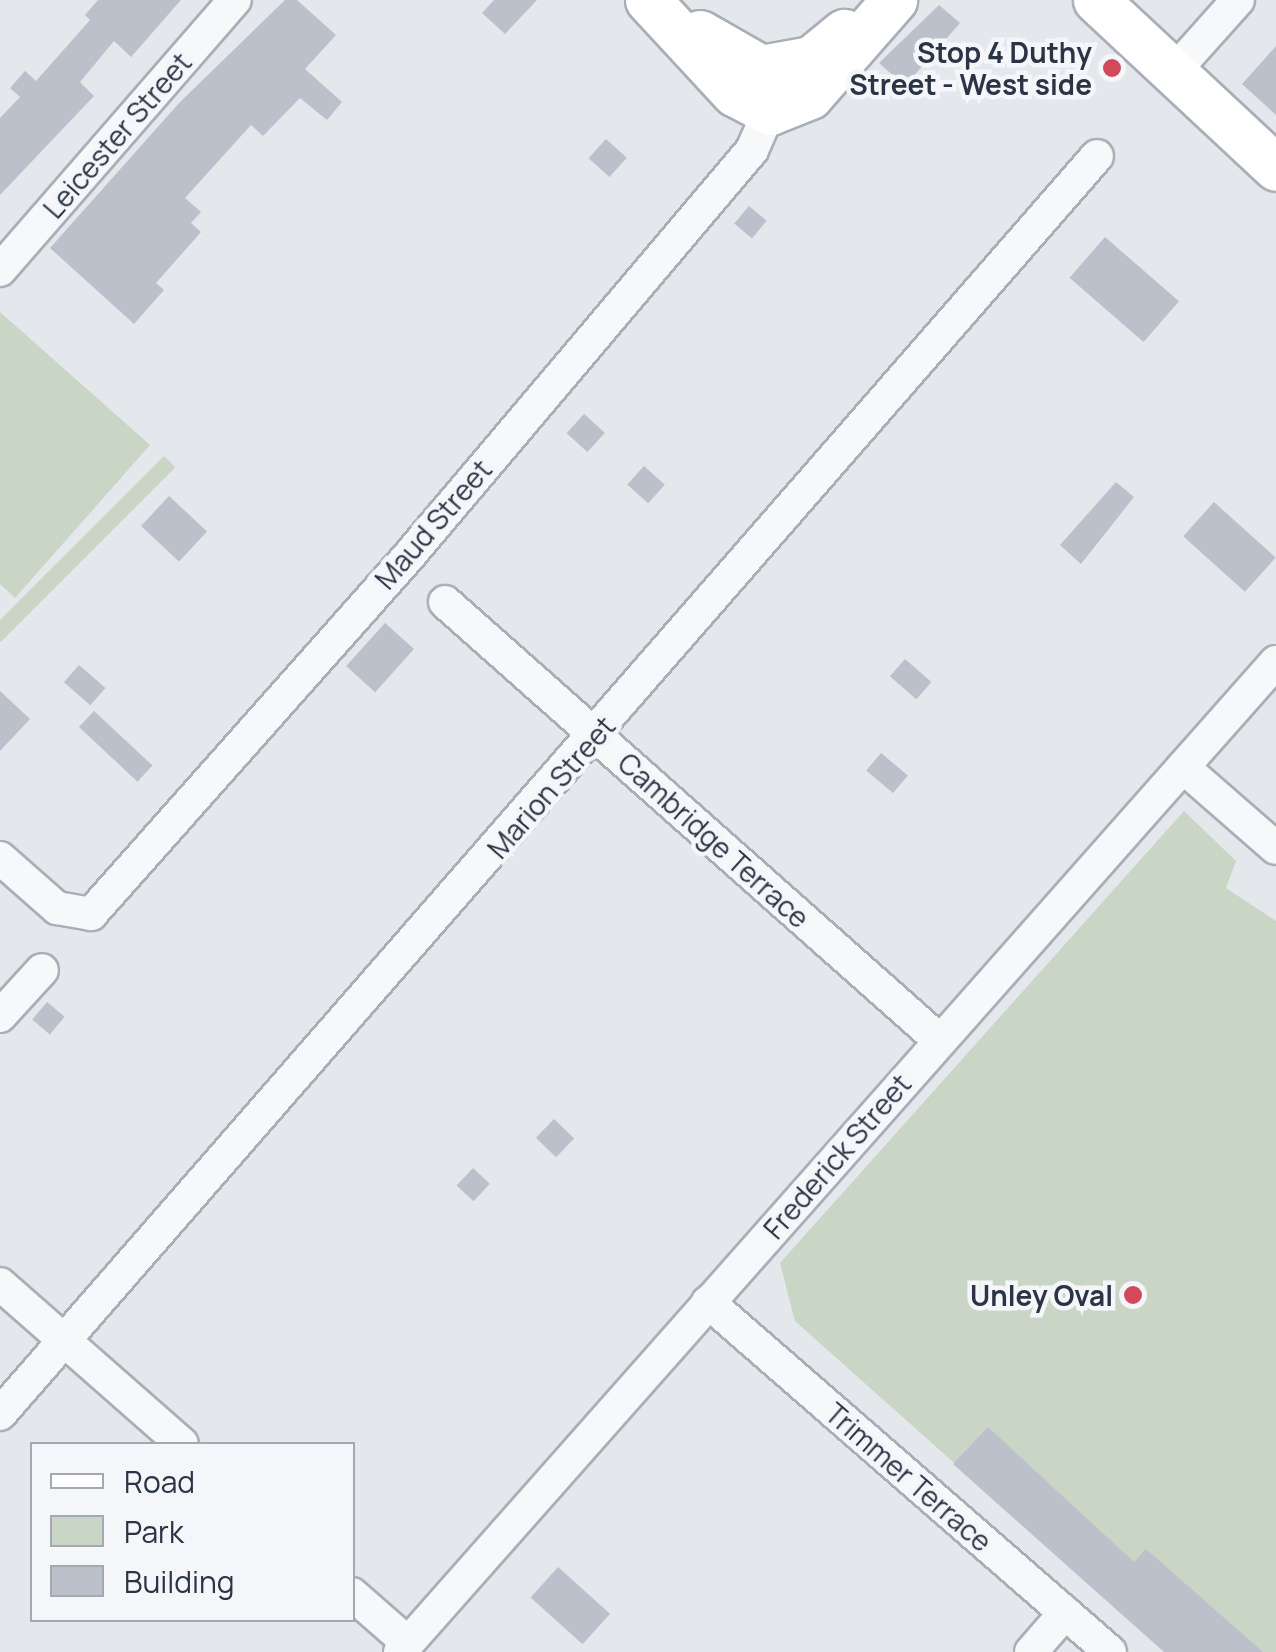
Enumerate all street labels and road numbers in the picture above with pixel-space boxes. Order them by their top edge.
street label: Leicester Street [36,45,198,225]
street label: Maud Street [368,453,498,595]
street label: Marion Street [480,709,622,865]
street label: Cambridge Terrace [612,746,816,934]
street label: Frederick Street [756,1067,918,1245]
street label: Trimmer Terrace [819,1396,999,1558]

